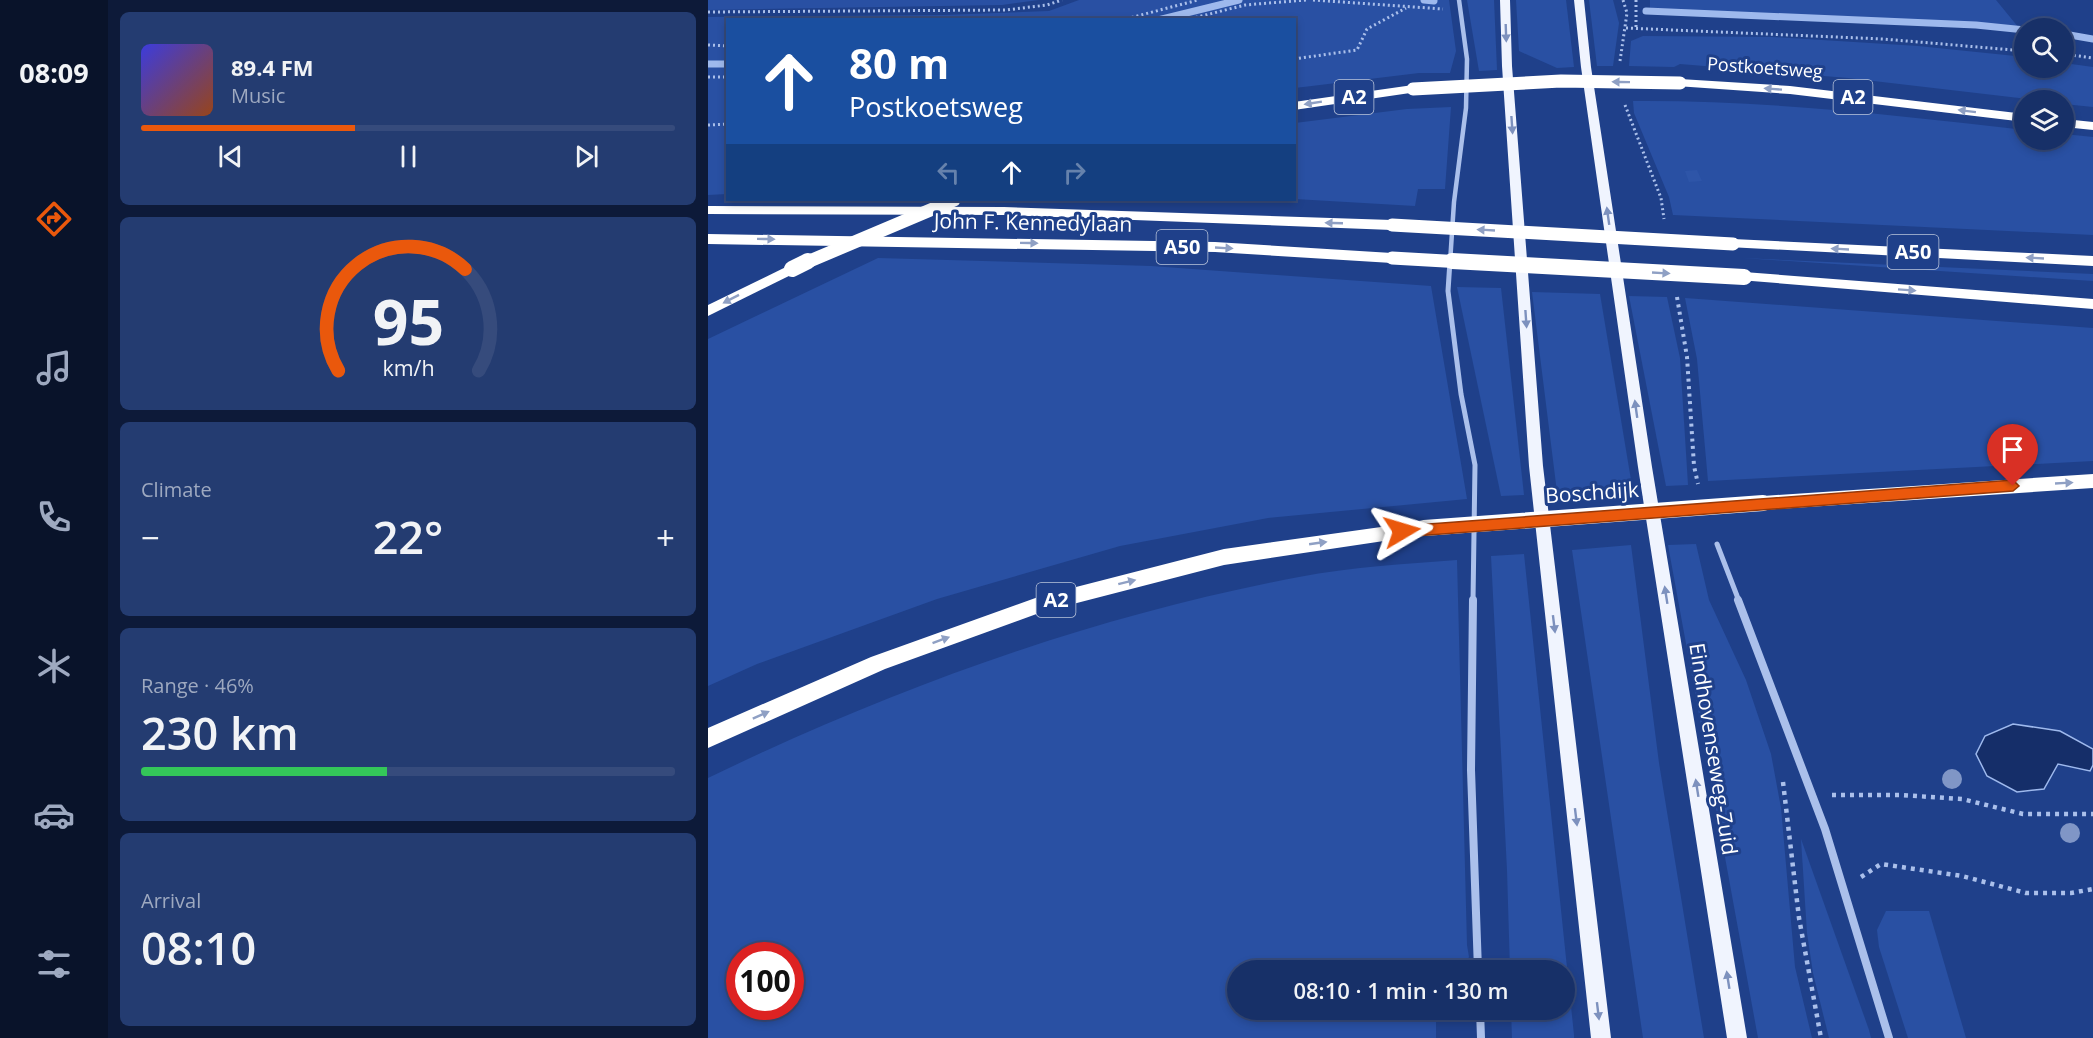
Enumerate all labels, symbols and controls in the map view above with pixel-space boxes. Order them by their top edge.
map controls [2014,18,2074,150]
button: search [2014,18,2074,78]
one-way arrow [1502,24,1511,43]
text: 80 m [849,34,949,91]
icon: ahead [750,42,828,120]
street label: Postkoetsweg [1706,51,1824,83]
text: 89.4 FM [231,52,314,82]
text: 08:09 [19,54,89,91]
one-way arrow [1612,77,1631,87]
road number: A2 [1334,80,1374,114]
road number: A2 [1834,80,1872,114]
text: Music [231,82,285,109]
one-way arrow [1764,84,1783,94]
text: Postkoetsweg [849,88,1023,125]
button: layers [2014,90,2074,150]
one-way arrow [1303,99,1322,108]
one-way arrow [1957,106,1976,115]
one-way arrow [1507,115,1516,134]
icon: previous [214,140,247,173]
icon: pause [392,140,425,173]
icon: next [570,140,603,173]
icon: left [932,156,965,189]
icon: ahead [995,156,1028,189]
icon: right [1058,156,1091,189]
icon: directions [33,198,75,240]
street label: John F. Kennedylaan [932,206,1132,238]
one-way arrow [1603,206,1612,225]
one-way arrow [1324,218,1343,228]
one-way arrow [1476,226,1495,235]
road number: A50 [1156,230,1208,264]
one-way arrow [757,234,776,244]
road number: A50 [1888,235,1938,269]
one-way arrow [1020,239,1039,248]
one-way arrow [1215,243,1234,252]
one-way arrow [1830,244,1849,253]
one-way arrow [2025,254,2044,263]
one-way arrow [1651,268,1670,277]
text: 95 [372,278,444,363]
one-way arrow [1897,285,1916,295]
one-way arrow [723,294,740,304]
one-way arrow [1521,310,1530,329]
icon: music [33,347,75,389]
text: km/h [382,353,434,382]
one-way arrow [1632,399,1641,418]
pin [1987,424,2038,486]
icon: arrive [1996,433,2029,466]
street label: Boschdijk [1544,475,1640,509]
text: Climate [141,476,212,503]
one-way arrow [2055,478,2074,487]
icon: phone [33,496,75,538]
position arrow [1370,499,1434,563]
text: 22° [373,506,443,567]
text: − [141,515,160,560]
text: + [656,515,675,560]
one-way arrow [1309,539,1328,548]
one-way arrow [1118,576,1136,586]
road number: A2 [1036,583,1076,617]
one-way arrow [1661,585,1670,604]
one-way arrow [1549,614,1559,633]
one-way arrow [933,634,951,644]
street label: Eindhovenseweg-Zuid [1683,641,1745,857]
icon: climate [33,645,75,687]
text: Range · 46% [141,672,254,699]
text: 230 km [141,702,299,763]
one-way arrow [753,710,770,719]
one-way arrow [1692,778,1701,797]
icon: car [33,794,75,836]
one-way arrow [1571,808,1581,827]
text: Arrival [141,887,201,914]
text: 08:10 [141,917,256,978]
speed limit sign: 100 [726,942,804,1020]
icon: filters [33,943,75,985]
one-way arrow [1723,971,1732,990]
text: 08:10 · 1 min · 130 m [1293,975,1509,1005]
one-way arrow [1594,1002,1603,1021]

